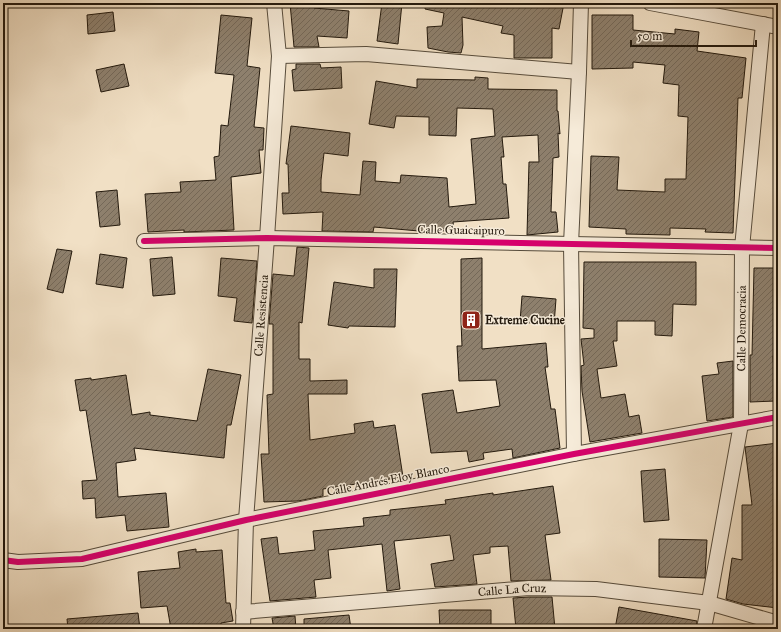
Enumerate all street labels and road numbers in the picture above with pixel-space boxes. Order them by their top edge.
street label: Calle Guaicaipuro [417,222,505,238]
street label: Calle Resistencia [251,273,271,357]
street label: Calle Democracia [734,284,749,371]
street label: Calle Andrés Eloy Blanco [326,461,450,499]
street label: Calle La Cruz [477,581,547,599]

